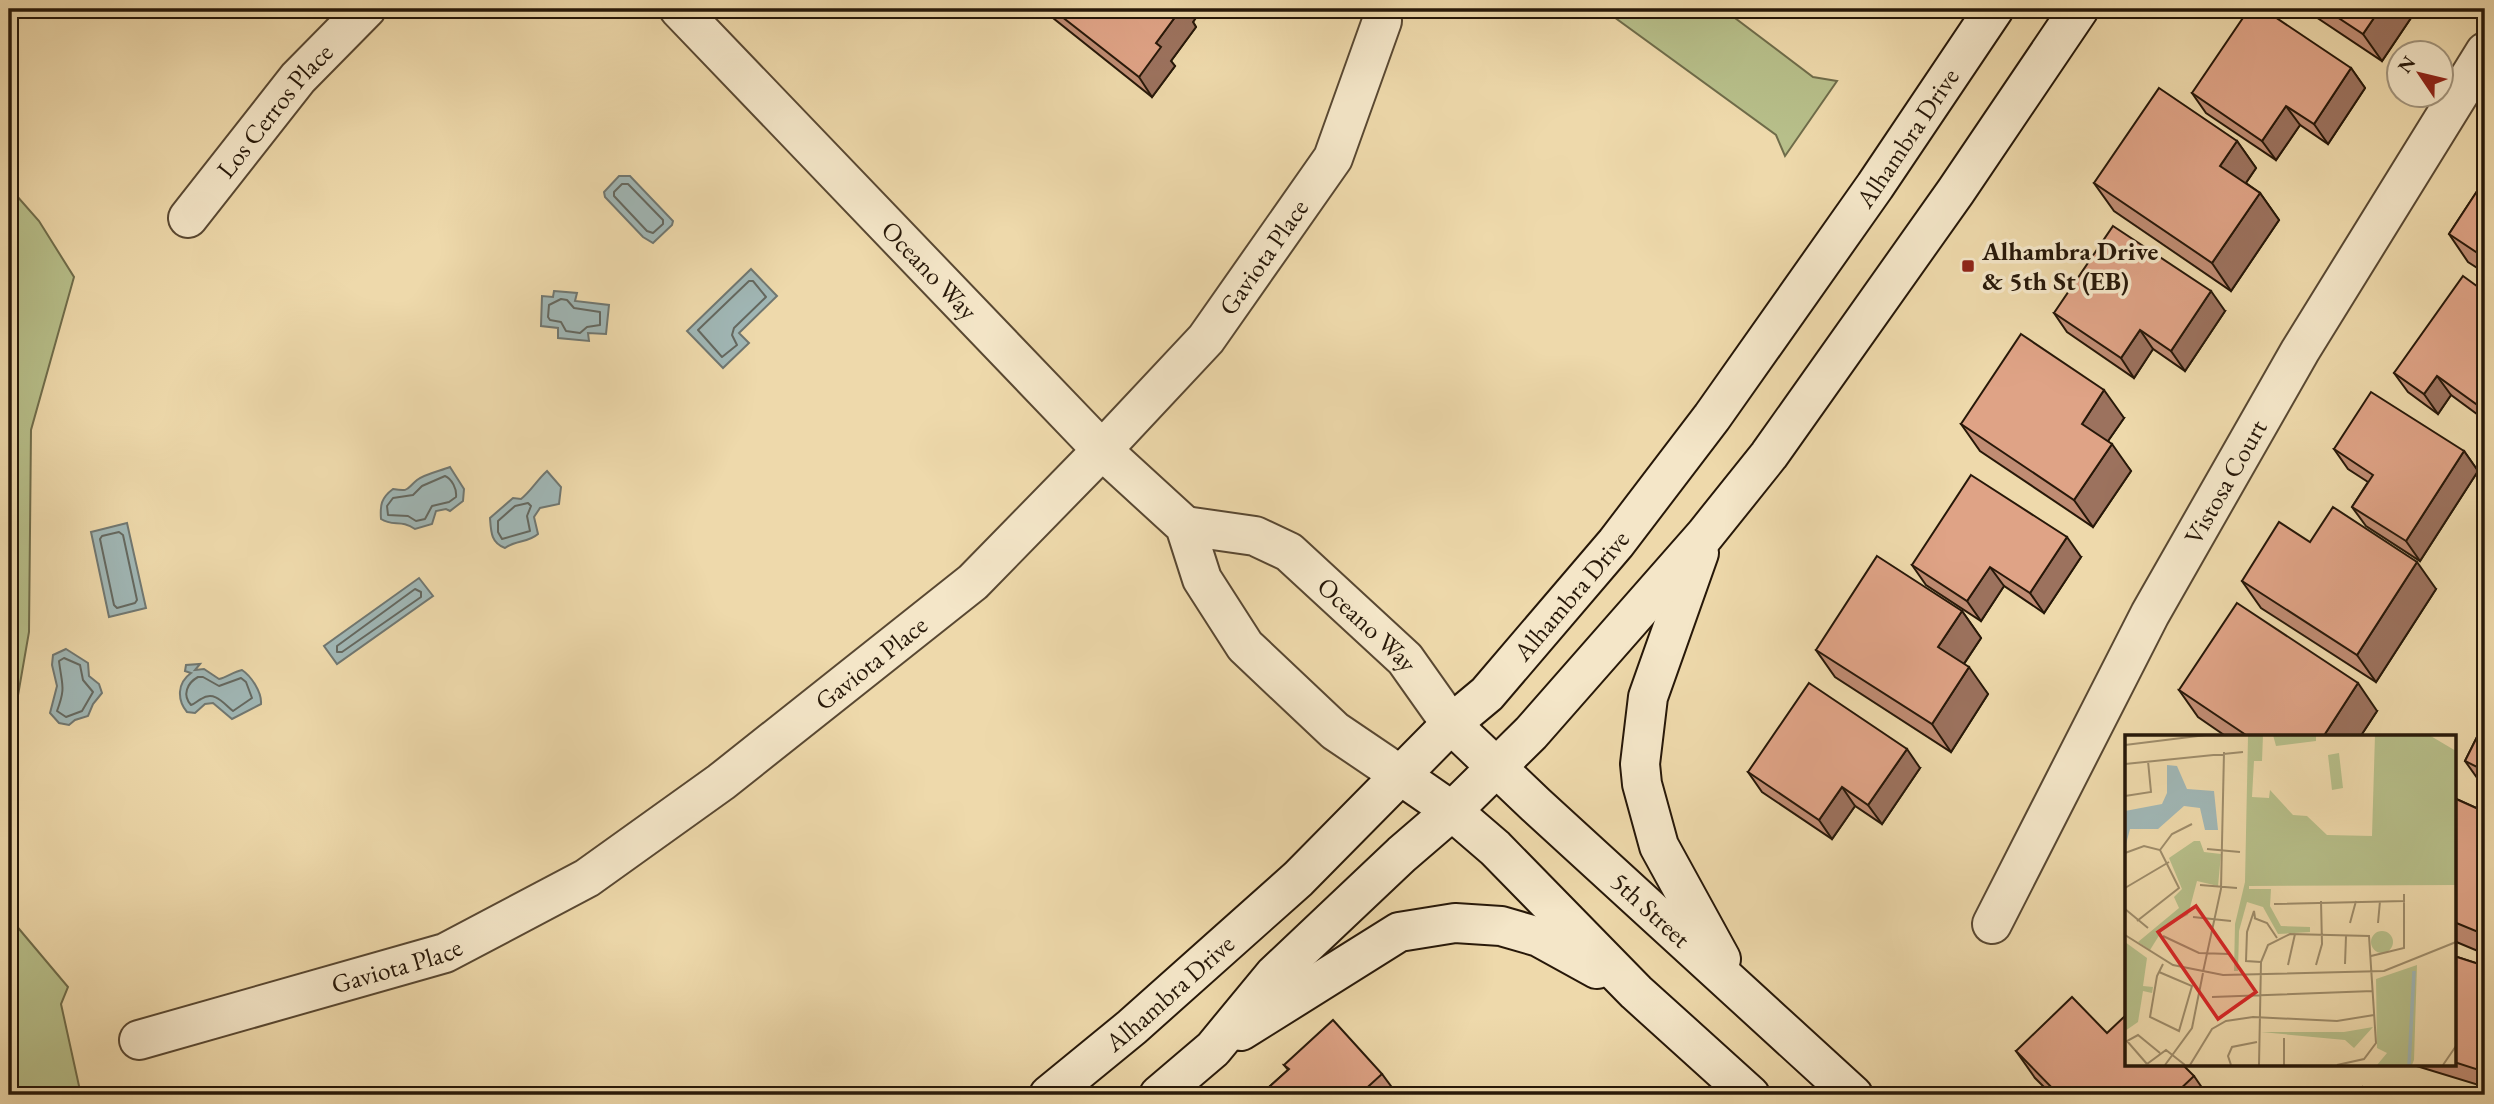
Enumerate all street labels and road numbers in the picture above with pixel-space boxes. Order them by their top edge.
street label: Los Cerros Place [209,36,340,185]
street label: Alhambra Drive [1847,61,1966,215]
street label: Gaviota Place [1211,192,1316,322]
street label: Oceano Way [874,213,986,328]
street label: Vistosa Court [2176,413,2274,551]
street label: Alhambra Drive [1505,523,1637,669]
street label: Oceano Way [1310,569,1426,679]
street label: Gaviota Place [808,608,934,718]
street label: 5th Street [1604,865,1698,955]
street label: Alhambra Drive [1097,927,1241,1060]
street label: Gaviota Place [327,930,468,1001]

